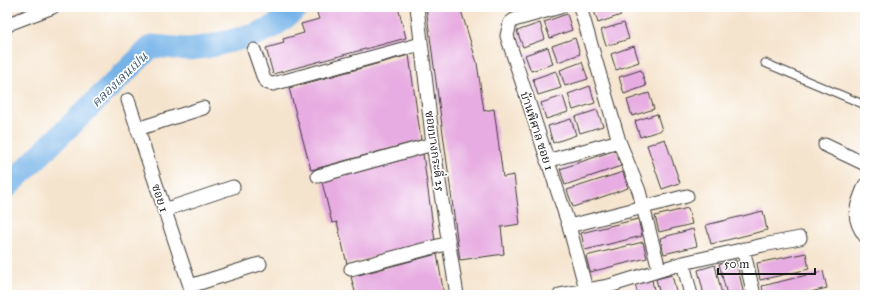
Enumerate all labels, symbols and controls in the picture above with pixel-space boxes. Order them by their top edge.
water label: คลองเลนเปน [88,49,152,111]
street label: บ้านพิศาล ซอย 1 [518,90,556,173]
street label: ซอยบางกระดี่ 25 [422,109,450,193]
street label: ซอย 1 [149,182,171,214]
scale bar [718,250,815,276]
text: 50 m [724,257,749,271]

